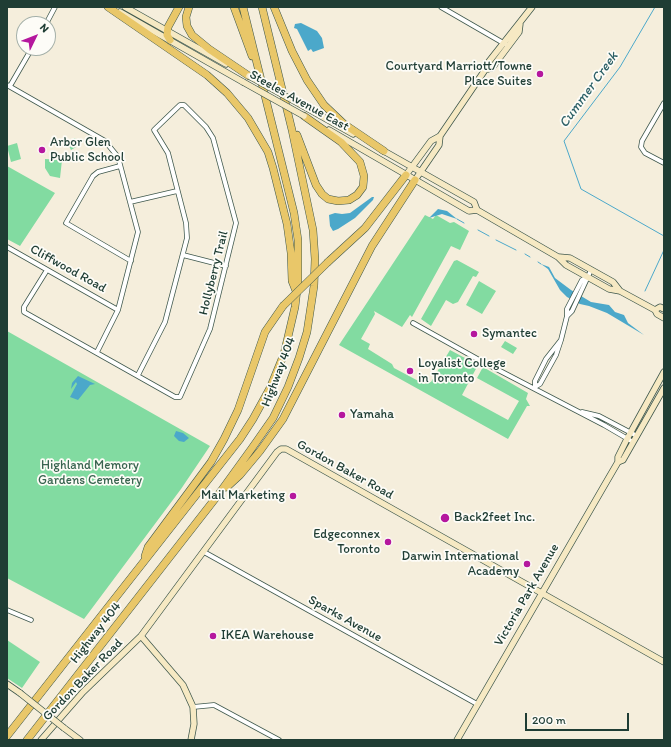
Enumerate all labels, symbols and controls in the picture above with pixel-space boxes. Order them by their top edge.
north arrow [16,16,56,56]
text: N [37,21,52,35]
water label: Cummer Creek [556,49,622,131]
place label: Courtyard Marriott/Towne Place Suites [386,59,532,90]
street label: Steeles Avenue East [246,67,352,135]
marker: Courtyard Marriott/Towne Place Suites [535,69,545,79]
place label: Arbor Glen Public School [50,135,124,166]
marker: Arbor Glen Public School [37,145,47,155]
street label: Hollyberry Trail [196,229,232,317]
street label: Cliffwood Road [27,242,109,296]
place label: Symantec [482,326,537,342]
marker: Symantec [469,329,479,339]
street label: Highway 404 [259,335,299,409]
place label: Loyalist College in Toronto [418,356,506,387]
marker: Loyalist College in Toronto [405,366,415,376]
place label: Yamaha [350,407,394,423]
marker: Yamaha [337,410,347,420]
street label: Gordon Baker Road [294,437,396,503]
park label: Highland Memory Gardens Cemetery [38,458,142,489]
place label: Mail Marketing [201,488,285,504]
marker: Mail Marketing [288,491,298,501]
place label: Back2feet Inc. [454,510,535,526]
marker: Back2feet Inc. [439,512,451,524]
place label: Edgeconnex Toronto [313,527,380,558]
marker: Edgeconnex Toronto [383,537,393,547]
street label: Victoria Park Avenue [491,541,563,649]
place label: Darwin International Academy [402,549,519,580]
marker: Darwin International Academy [522,559,532,569]
street label: Sparks Avenue [305,592,385,646]
street label: Highway 404 [67,599,125,667]
place label: IKEA Warehouse [221,628,314,644]
marker: IKEA Warehouse [208,631,218,641]
street label: Gordon Baker Road [40,636,126,724]
scale bar [527,705,631,731]
text: 200 m [532,713,566,727]

